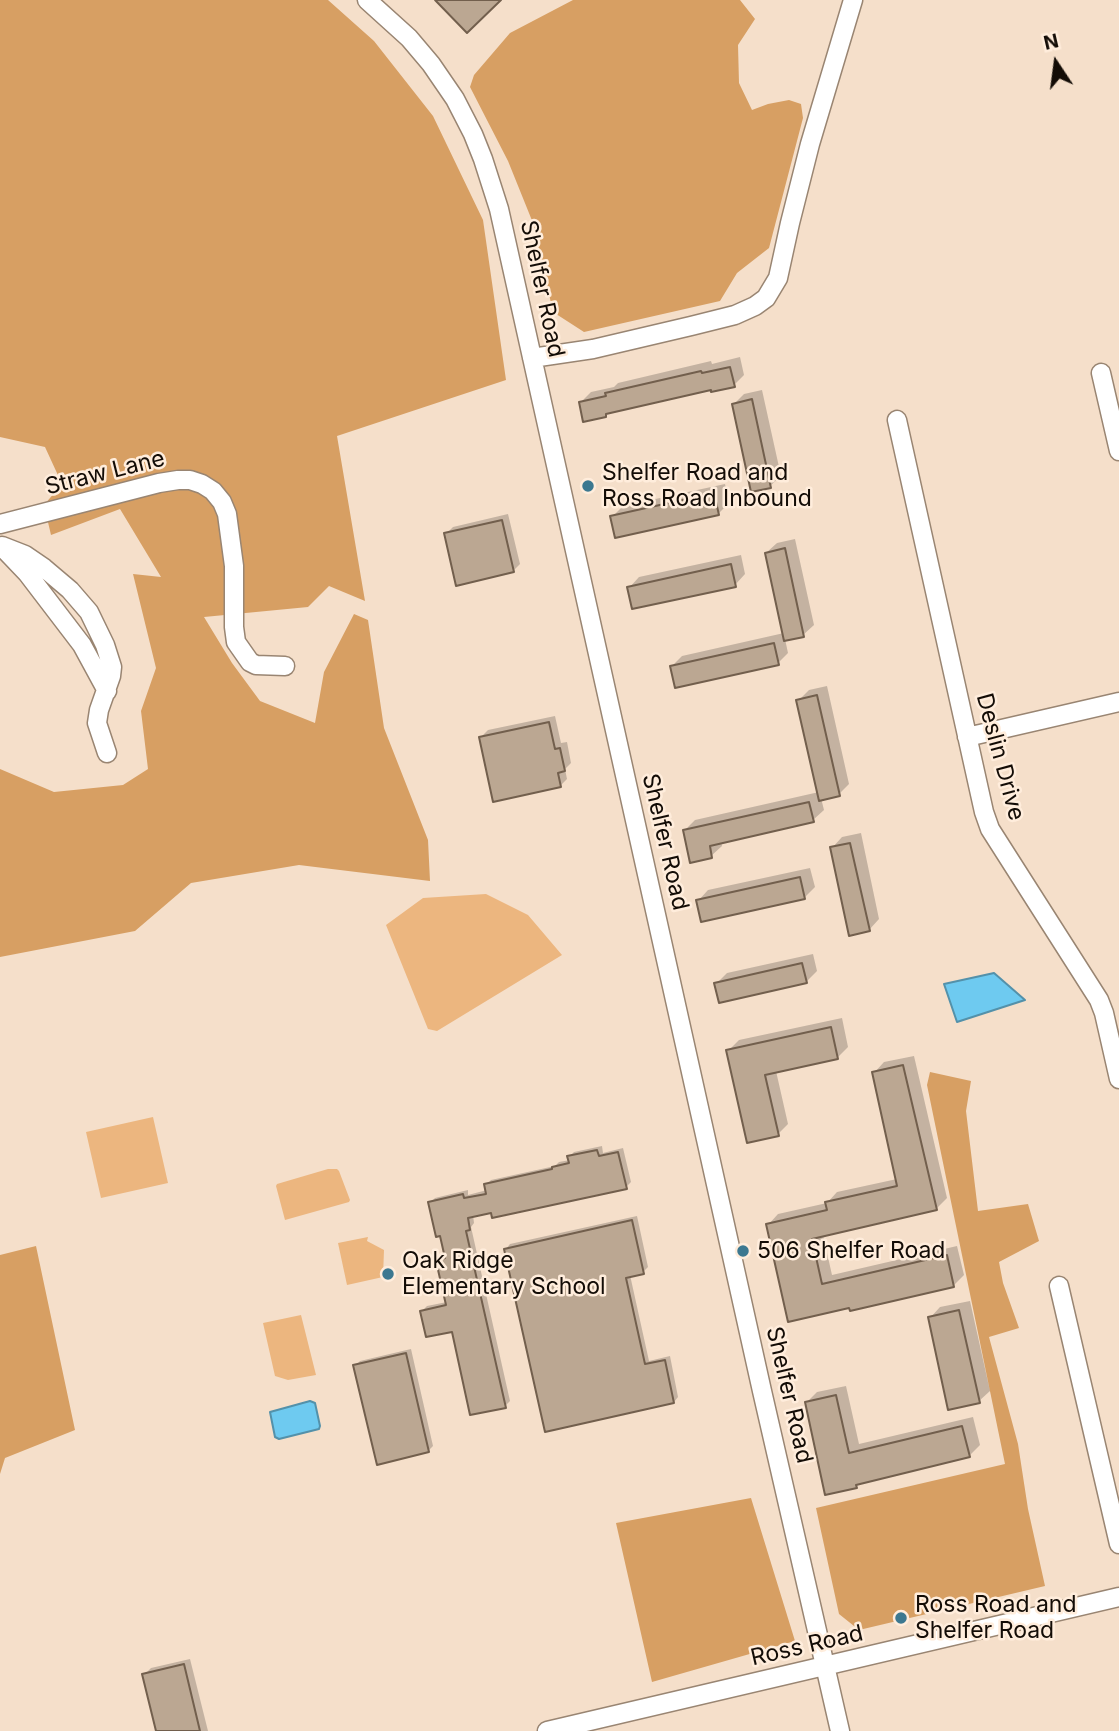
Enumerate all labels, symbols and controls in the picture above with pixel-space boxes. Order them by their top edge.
north arrow [1021,28,1091,98]
text: N [1042,29,1061,55]
street label: Shelfer Road [514,218,570,360]
street label: Straw Lane [42,445,168,501]
place label: Shelfer Road and Ross Road Inbound [602,459,812,513]
marker: Shelfer Road and Ross Road Inbound [580,478,596,494]
street label: Deslin Drive [970,690,1030,824]
street label: Shelfer Road [636,771,694,913]
place label: 506 Shelfer Road [757,1237,945,1265]
marker: 506 Shelfer Road [735,1243,751,1259]
place label: Oak Ridge Elementary School [402,1247,606,1301]
marker: Oak Ridge Elementary School [380,1266,396,1282]
street label: Shelfer Road [760,1324,818,1466]
place label: Ross Road and Shelfer Road [915,1591,1077,1645]
marker: Ross Road and Shelfer Road [893,1610,909,1626]
street label: Ross Road [748,1620,866,1672]

